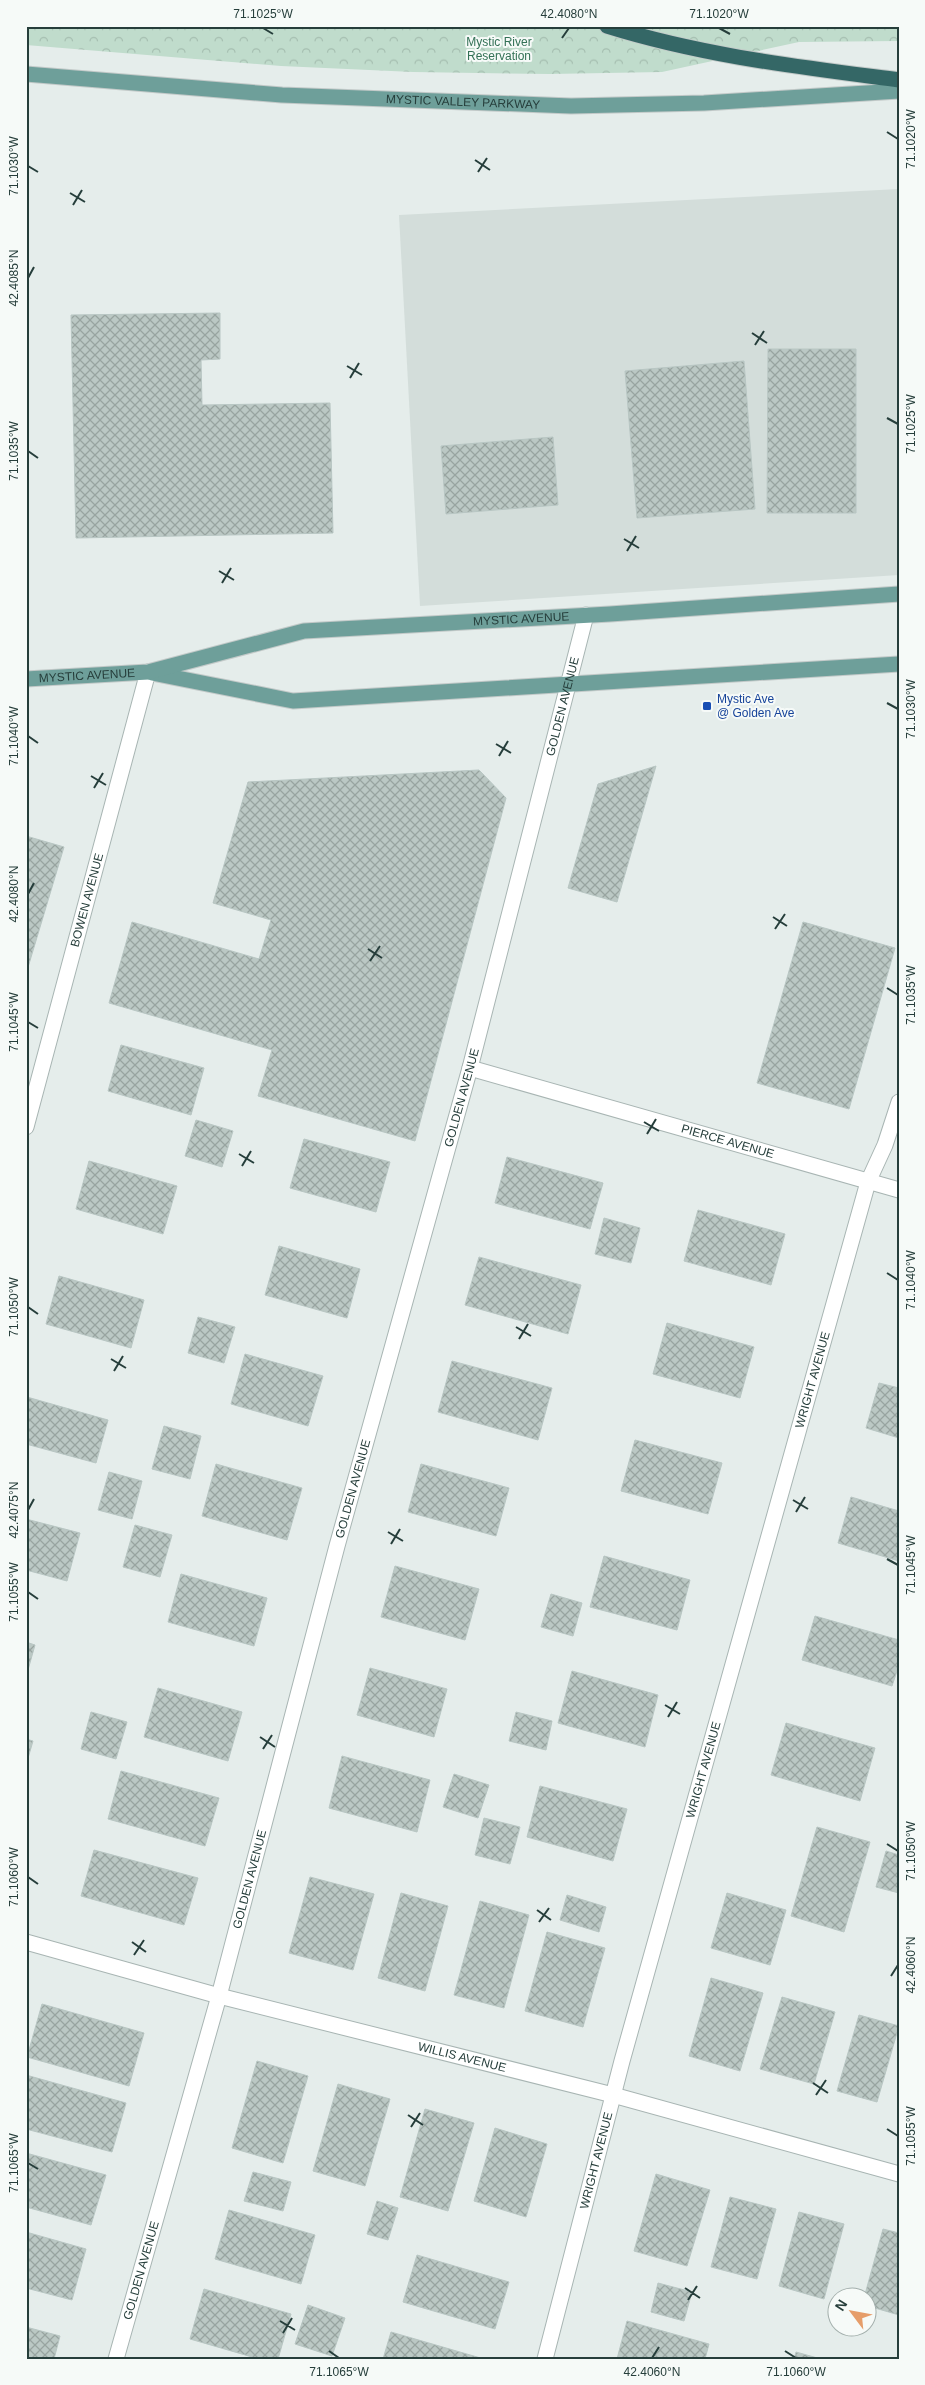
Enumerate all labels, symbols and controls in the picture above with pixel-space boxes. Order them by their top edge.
text: 71.1025°W [233,7,293,21]
text: 42.4080°N [541,7,597,21]
text: 71.1020°W [689,7,749,21]
park label: Mystic River Reservation [466,35,532,63]
street label: MYSTIC VALLEY PARKWAY [386,92,540,112]
text: 71.1020°W [904,109,918,169]
text: 71.1030°W [7,136,21,196]
text: 42.4085°N [7,250,21,306]
text: 71.1025°W [904,394,918,454]
text: 71.1035°W [7,421,21,481]
street label: MYSTIC AVENUE [473,609,570,629]
street label: GOLDEN AVENUE [543,655,582,757]
street label: MYSTIC AVENUE [38,666,136,685]
text: 71.1030°W [904,679,918,739]
place label: Mystic Ave @ Golden Ave [717,692,795,720]
marker: Mystic Ave @ Golden Ave [701,700,713,712]
text: 71.1040°W [7,706,21,766]
street label: BOWEN AVENUE [68,852,106,948]
text: 42.4080°N [7,866,21,922]
text: 71.1035°W [904,965,918,1025]
text: 71.1045°W [7,992,21,1052]
street label: GOLDEN AVENUE [441,1047,482,1149]
street label: PIERCE AVENUE [680,1121,776,1161]
text: 71.1040°W [904,1250,918,1310]
text: 71.1050°W [7,1277,21,1337]
street label: WRIGHT AVENUE [792,1330,833,1430]
street label: GOLDEN AVENUE [333,1438,373,1540]
text: 42.4075°N [7,1482,21,1538]
text: 71.1045°W [904,1535,918,1595]
text: 71.1055°W [7,1562,21,1622]
street label: WRIGHT AVENUE [683,1720,724,1820]
text: 71.1050°W [904,1821,918,1881]
street label: GOLDEN AVENUE [230,1828,269,1930]
text: 71.1060°W [7,1847,21,1907]
text: 42.4060°N [904,1937,918,1993]
street label: WILLIS AVENUE [416,2039,508,2075]
text: 71.1055°W [904,2106,918,2166]
street label: WRIGHT AVENUE [577,2111,616,2211]
text: 71.1065°W [7,2133,21,2193]
street label: GOLDEN AVENUE [120,2220,162,2321]
north arrow [828,2288,878,2338]
text: N [832,2297,850,2314]
text: 71.1065°W [309,2365,369,2379]
text: 42.4060°N [624,2365,680,2379]
text: 71.1060°W [766,2365,826,2379]

